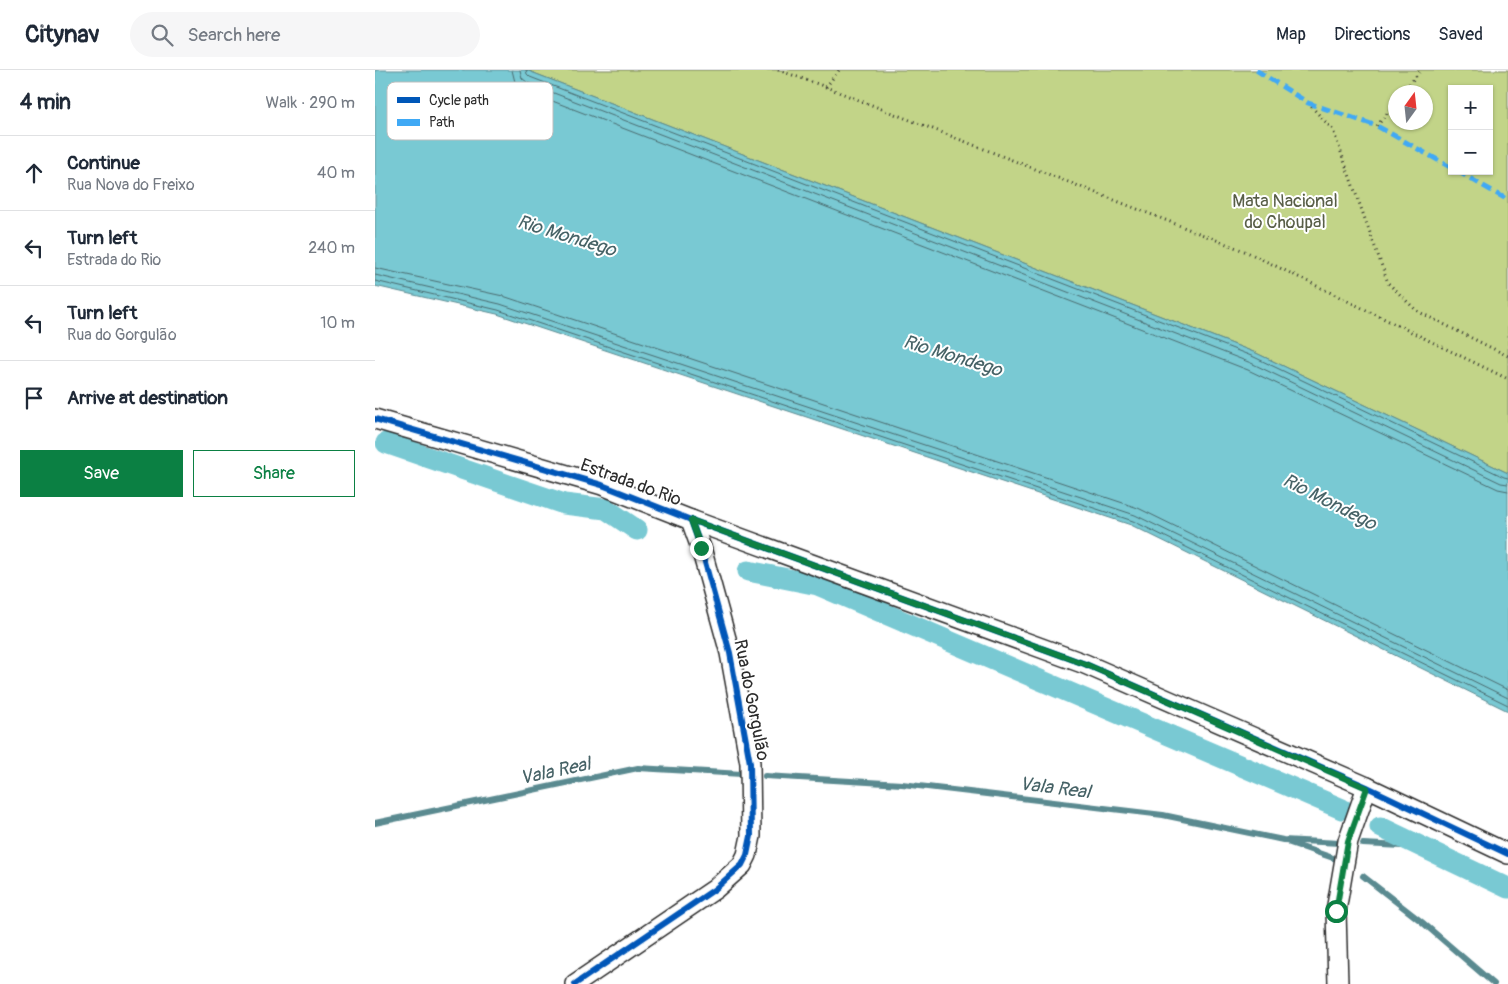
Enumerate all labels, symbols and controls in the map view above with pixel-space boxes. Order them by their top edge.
search box [130,12,480,57]
text: Citynav [25,20,100,49]
icon: search [148,21,176,49]
text: Search here [188,23,280,47]
text: Map [1276,23,1306,46]
text: Directions [1334,23,1410,46]
text: Saved [1438,23,1483,46]
legend [387,82,553,140]
north arrow [1388,85,1433,130]
map controls [1448,85,1493,175]
button: + [1448,85,1493,130]
text: 4 min [20,89,71,116]
text: Cycle path [429,92,489,109]
text: Walk · 290 m [266,93,355,113]
text: Path [429,114,454,131]
button: − [1448,130,1493,175]
text: Continue [67,151,140,175]
icon: ahead [20,159,48,187]
text: 40 m [317,163,355,183]
text: Rua Nova do Freixo [67,175,195,195]
park label: Mata Nacional do Choupal [1232,190,1338,234]
water label: Rio Mondego [515,210,621,263]
text: Turn left [67,226,137,250]
icon: left [20,234,48,262]
text: 240 m [308,238,355,258]
text: Estrada do Rio [67,250,161,270]
text: Turn left [67,301,137,325]
icon: left [20,309,48,337]
text: 10 m [320,313,355,333]
text: Rua do Gorgulão [67,325,176,345]
water label: Rio Mondego [901,330,1007,383]
icon: arrive [20,384,48,412]
text: Arrive at destination [67,386,228,410]
button: Save [20,450,183,497]
button: Share [193,450,355,497]
street label: Estrada do Rio [577,454,685,511]
water label: Rio Mondego [1279,468,1382,537]
route end [690,537,713,560]
street label: Rua do Gorgulão [728,637,775,763]
water label: Vala Real [518,751,595,790]
water label: Vala Real [1018,772,1094,805]
route start [1325,900,1348,923]

